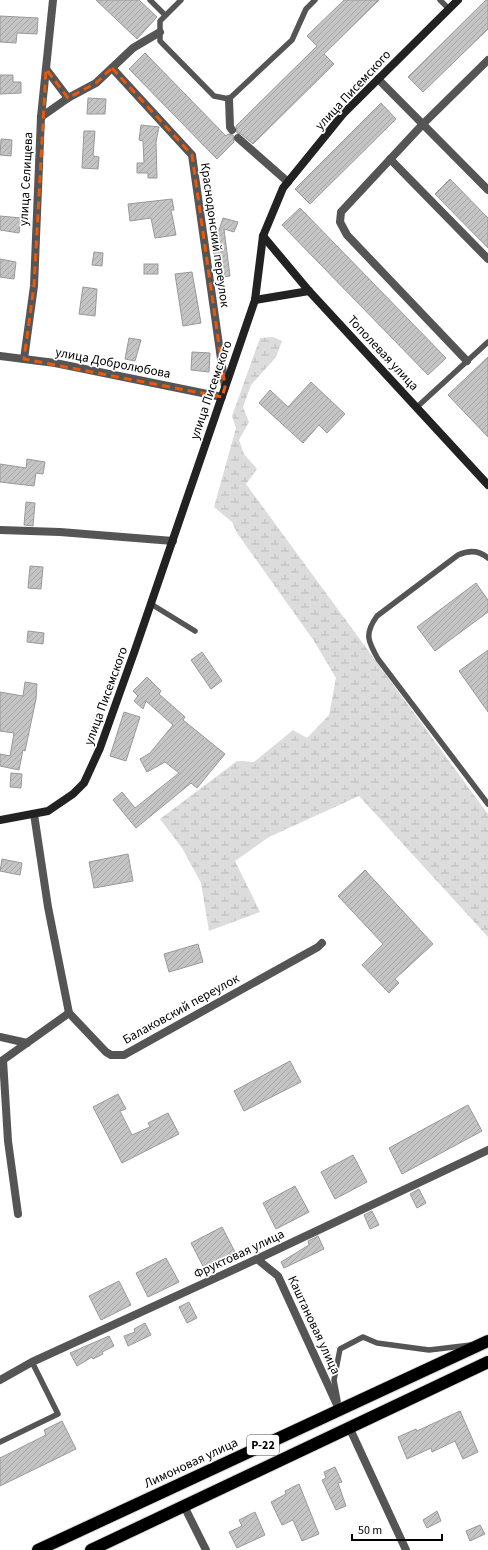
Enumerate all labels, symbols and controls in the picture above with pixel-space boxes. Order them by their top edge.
street label: улица Писемского [311,46,395,134]
street label: улица Селищева [15,131,37,227]
street label: Краснодонский переулок [196,161,234,309]
street label: Тополевая улица [343,311,423,395]
street label: улица Писемского [186,338,236,442]
street label: улица Добролюбова [54,343,172,383]
street label: улица Писемского [80,644,132,748]
street label: Балаковский переулок [119,969,243,1049]
street label: Фруктовая улица [191,1225,287,1283]
street label: Каштановая улица [283,1273,345,1377]
street label: Лимоновая улица [141,1433,241,1493]
road number: Р-22 [247,1435,279,1455]
scale bar [352,1516,442,1542]
text: 50 m [358,1522,382,1539]

